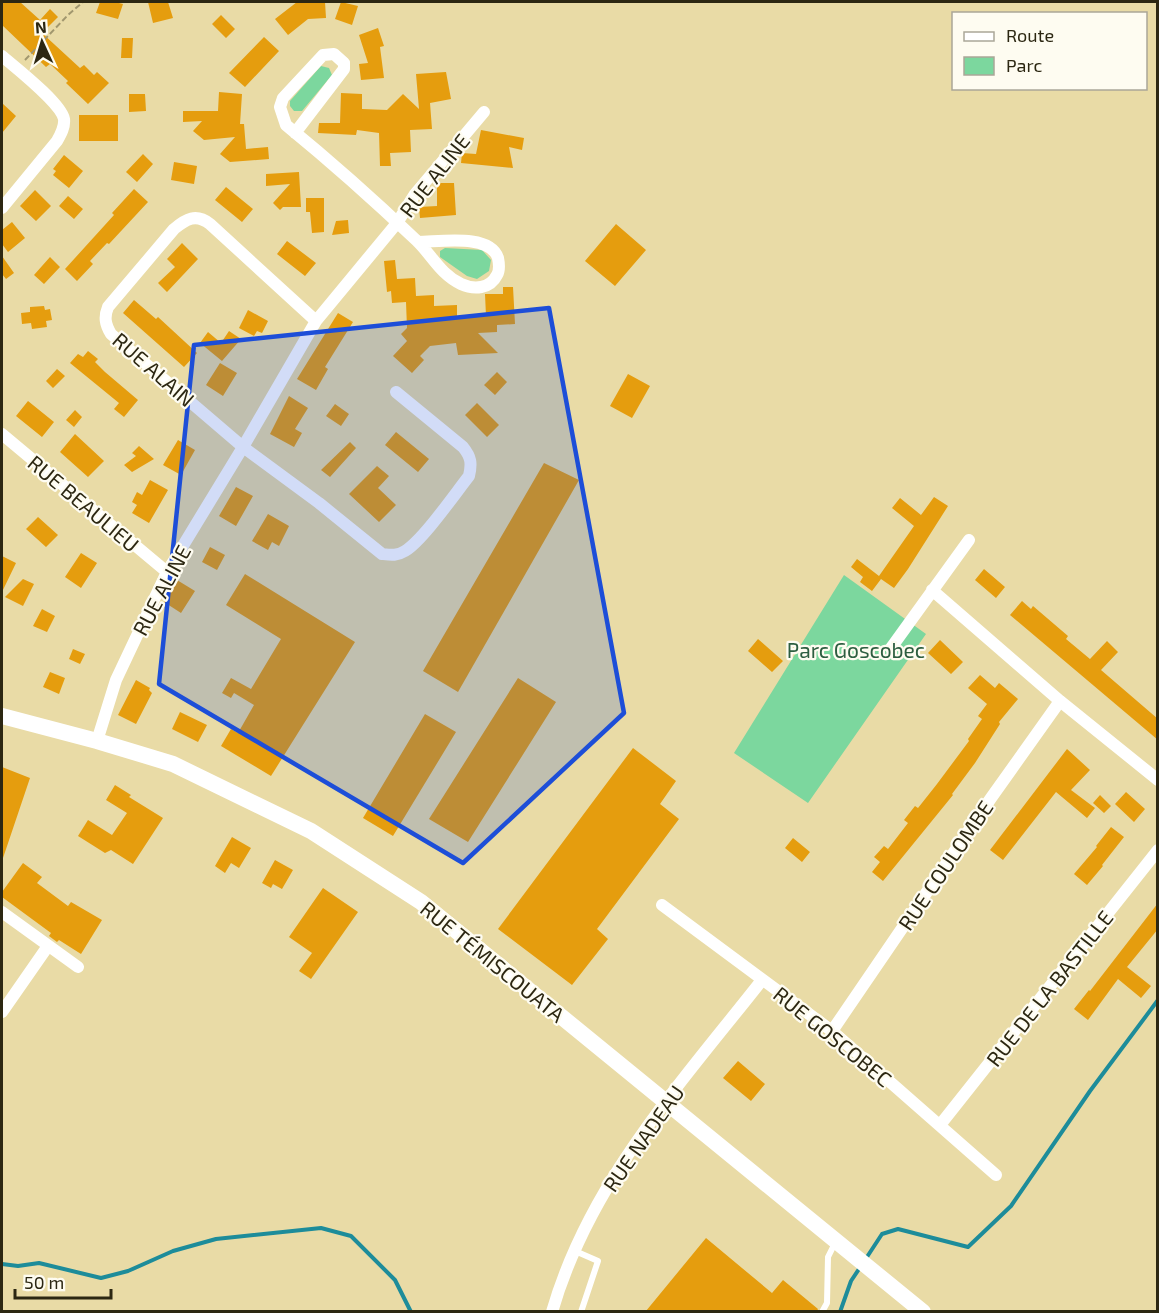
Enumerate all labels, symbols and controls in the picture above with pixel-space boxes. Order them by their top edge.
north arrow [12,12,72,72]
legend [952,12,1147,90]
text: N [34,17,47,36]
text: Route [1006,24,1054,46]
text: Parc [1006,54,1042,76]
street label: RUE ALINE [394,128,474,222]
street label: RUE ALAIN [108,327,200,411]
street label: RUE BEAULIEU [23,449,145,557]
street label: RUE ALINE [127,541,195,639]
park label: Parc Goscobec [787,637,925,662]
street label: RUE COULOMBE [892,795,998,935]
street label: RUE TÉMISCOUATA [416,895,570,1027]
street label: RUE DE LA BASTILLE [980,905,1118,1071]
street label: RUE GOSCOBEC [769,981,897,1091]
street label: RUE NADEAU [597,1080,689,1196]
scale bar [15,1262,111,1300]
text: 50 m [24,1271,64,1293]

